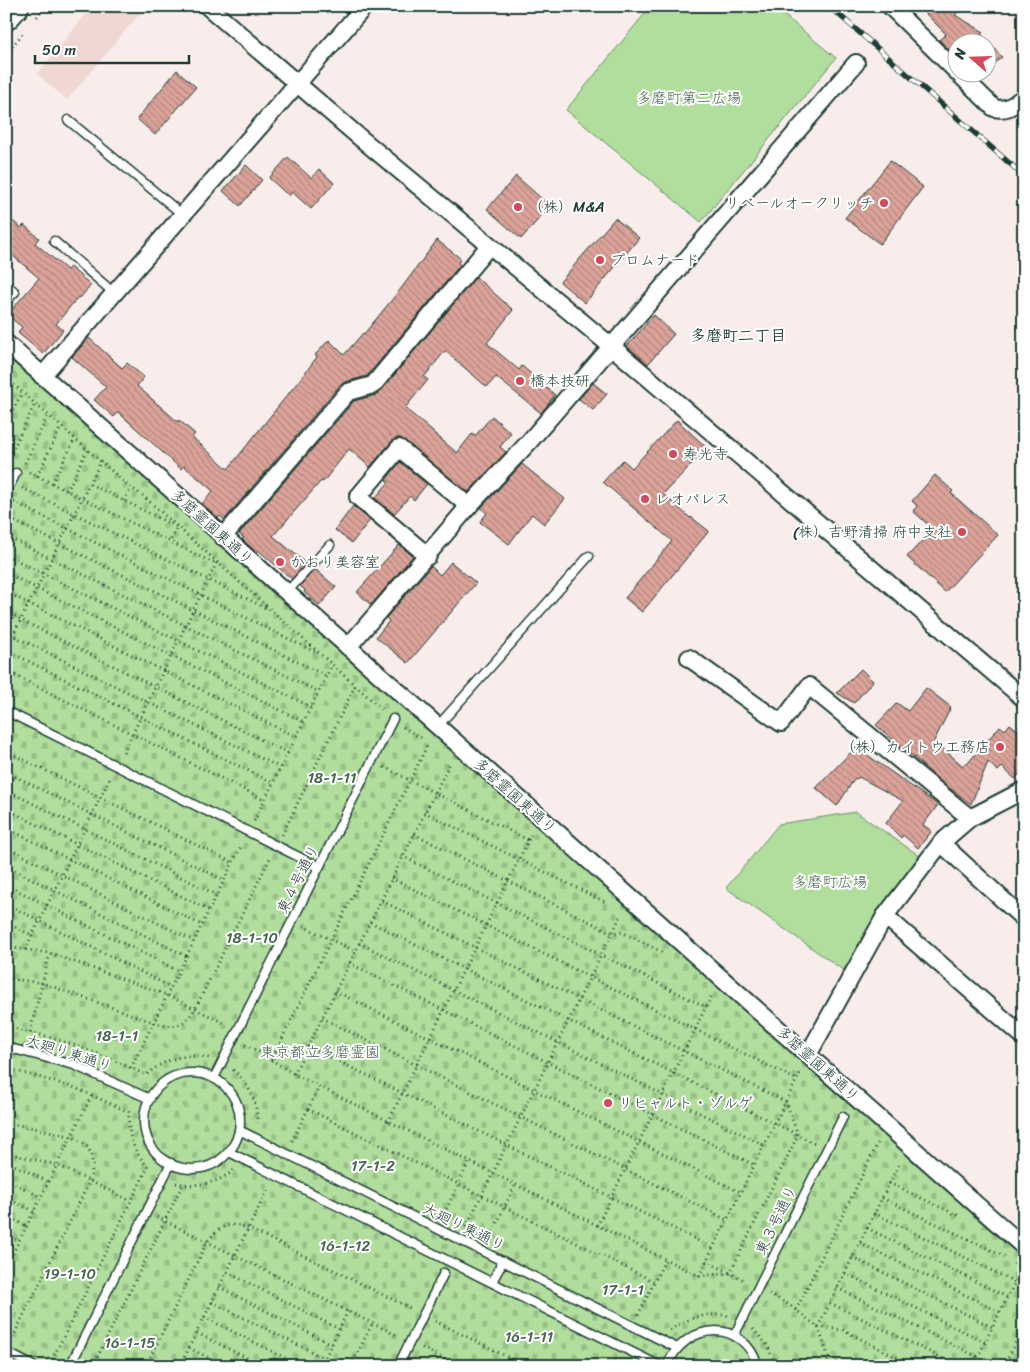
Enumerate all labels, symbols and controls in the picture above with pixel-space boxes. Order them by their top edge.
scale bar [35,32,189,64]
north arrow [948,32,998,82]
text: 50 m [42,37,77,63]
text: N [947,45,974,63]
park label: 多磨町第二広場 [636,85,742,111]
place label: リベールオークリッチ [725,190,874,216]
place label: （株）M&A [528,194,605,220]
marker: リベールオークリッチ [878,197,890,209]
marker: （株）M&A [512,201,524,213]
place label: プロムナード [610,247,700,273]
marker: プロムナード [594,254,606,266]
district label: 多磨町二丁目 [690,321,786,350]
place label: 橋本技研 [530,368,590,394]
marker: 橋本技研 [514,375,526,387]
place label: 寿光寺 [683,441,728,467]
marker: 寿光寺 [667,448,679,460]
street label: 多磨霊園東通り [164,482,260,572]
place label: レオパレス [655,486,730,512]
marker: レオパレス [639,493,651,505]
place label: (株）吉野清掃 府中支社 [793,519,952,545]
marker: (株）吉野清掃 府中支社 [956,526,968,538]
place label: かおり美容室 [290,549,380,575]
marker: かおり美容室 [274,556,286,568]
place label: （株）カイトウ工務店 [840,734,990,760]
marker: （株）カイトウ工務店 [994,741,1006,753]
street label: 多磨霊園東通り [467,751,563,841]
park label: 18-1-11 [308,765,356,791]
street label: 東４号通り [269,840,327,918]
park label: 多磨町広場 [792,869,868,895]
park label: 18-1-10 [226,925,278,951]
street label: 多磨霊園東通り [770,1019,866,1109]
park label: 18-1-1 [96,1023,138,1049]
street label: 大廻り東通り [22,1027,116,1079]
park label: 東京都立多磨霊園 [260,1039,380,1065]
place label: リヒャルト・ゾルゲ [618,1090,753,1116]
marker: リヒャルト・ゾルゲ [602,1097,614,1109]
park label: 17-1-2 [351,1153,395,1179]
street label: 東３号通り [748,1181,804,1259]
street label: 大廻り東通り [418,1196,510,1258]
park label: 16-1-12 [320,1233,371,1259]
park label: 19-1-10 [44,1261,96,1287]
park label: 17-1-1 [602,1277,644,1303]
park label: 16-1-11 [505,1324,553,1350]
park label: 16-1-15 [105,1330,155,1356]

